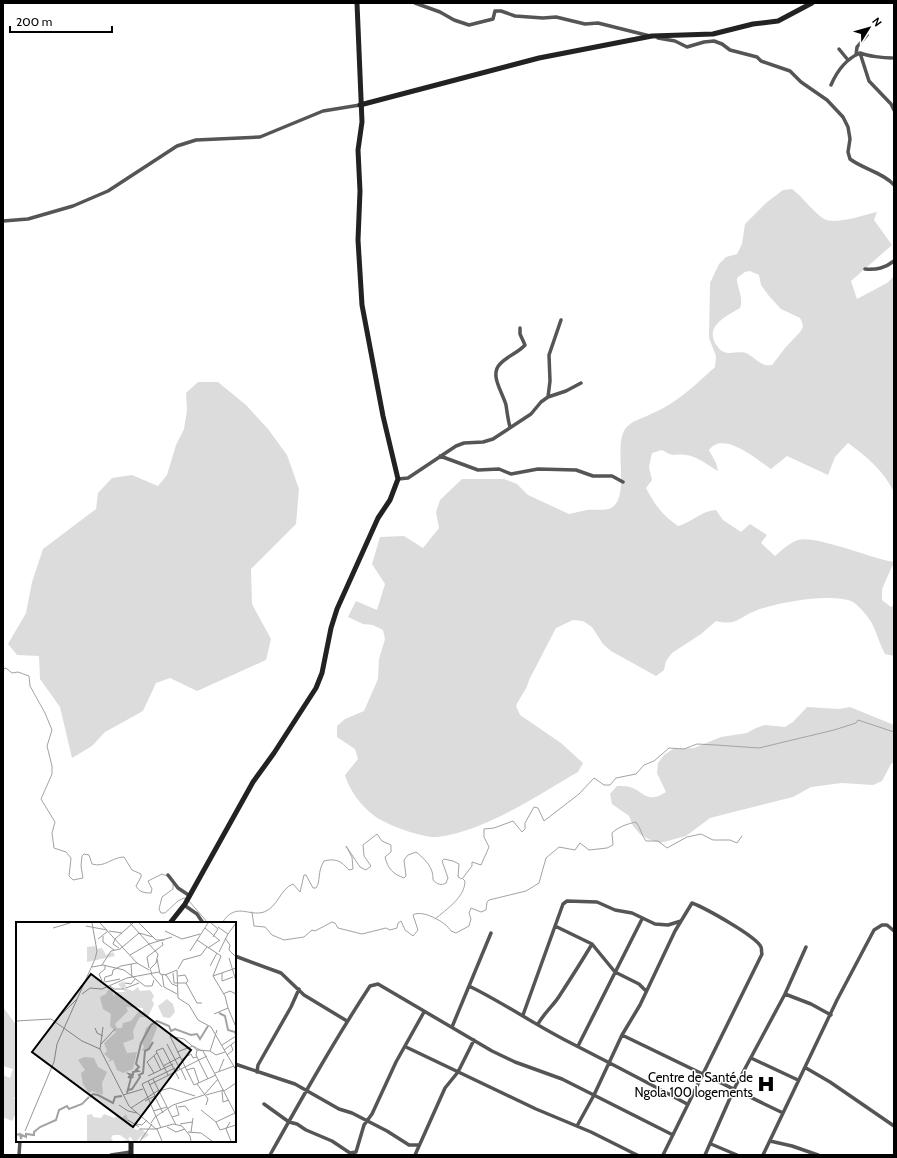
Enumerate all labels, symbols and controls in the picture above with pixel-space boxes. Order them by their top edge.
scale bar [10,8,112,34]
north arrow [849,8,889,48]
text: 200 m [16,14,52,29]
text: N [869,15,885,29]
inset map [16,922,236,1142]
place label: Centre de Santé de Ngola 100 logements [635,1069,754,1100]
hospital icon: Centre de Santé de Ngola 100 logements [756,1074,776,1094]

